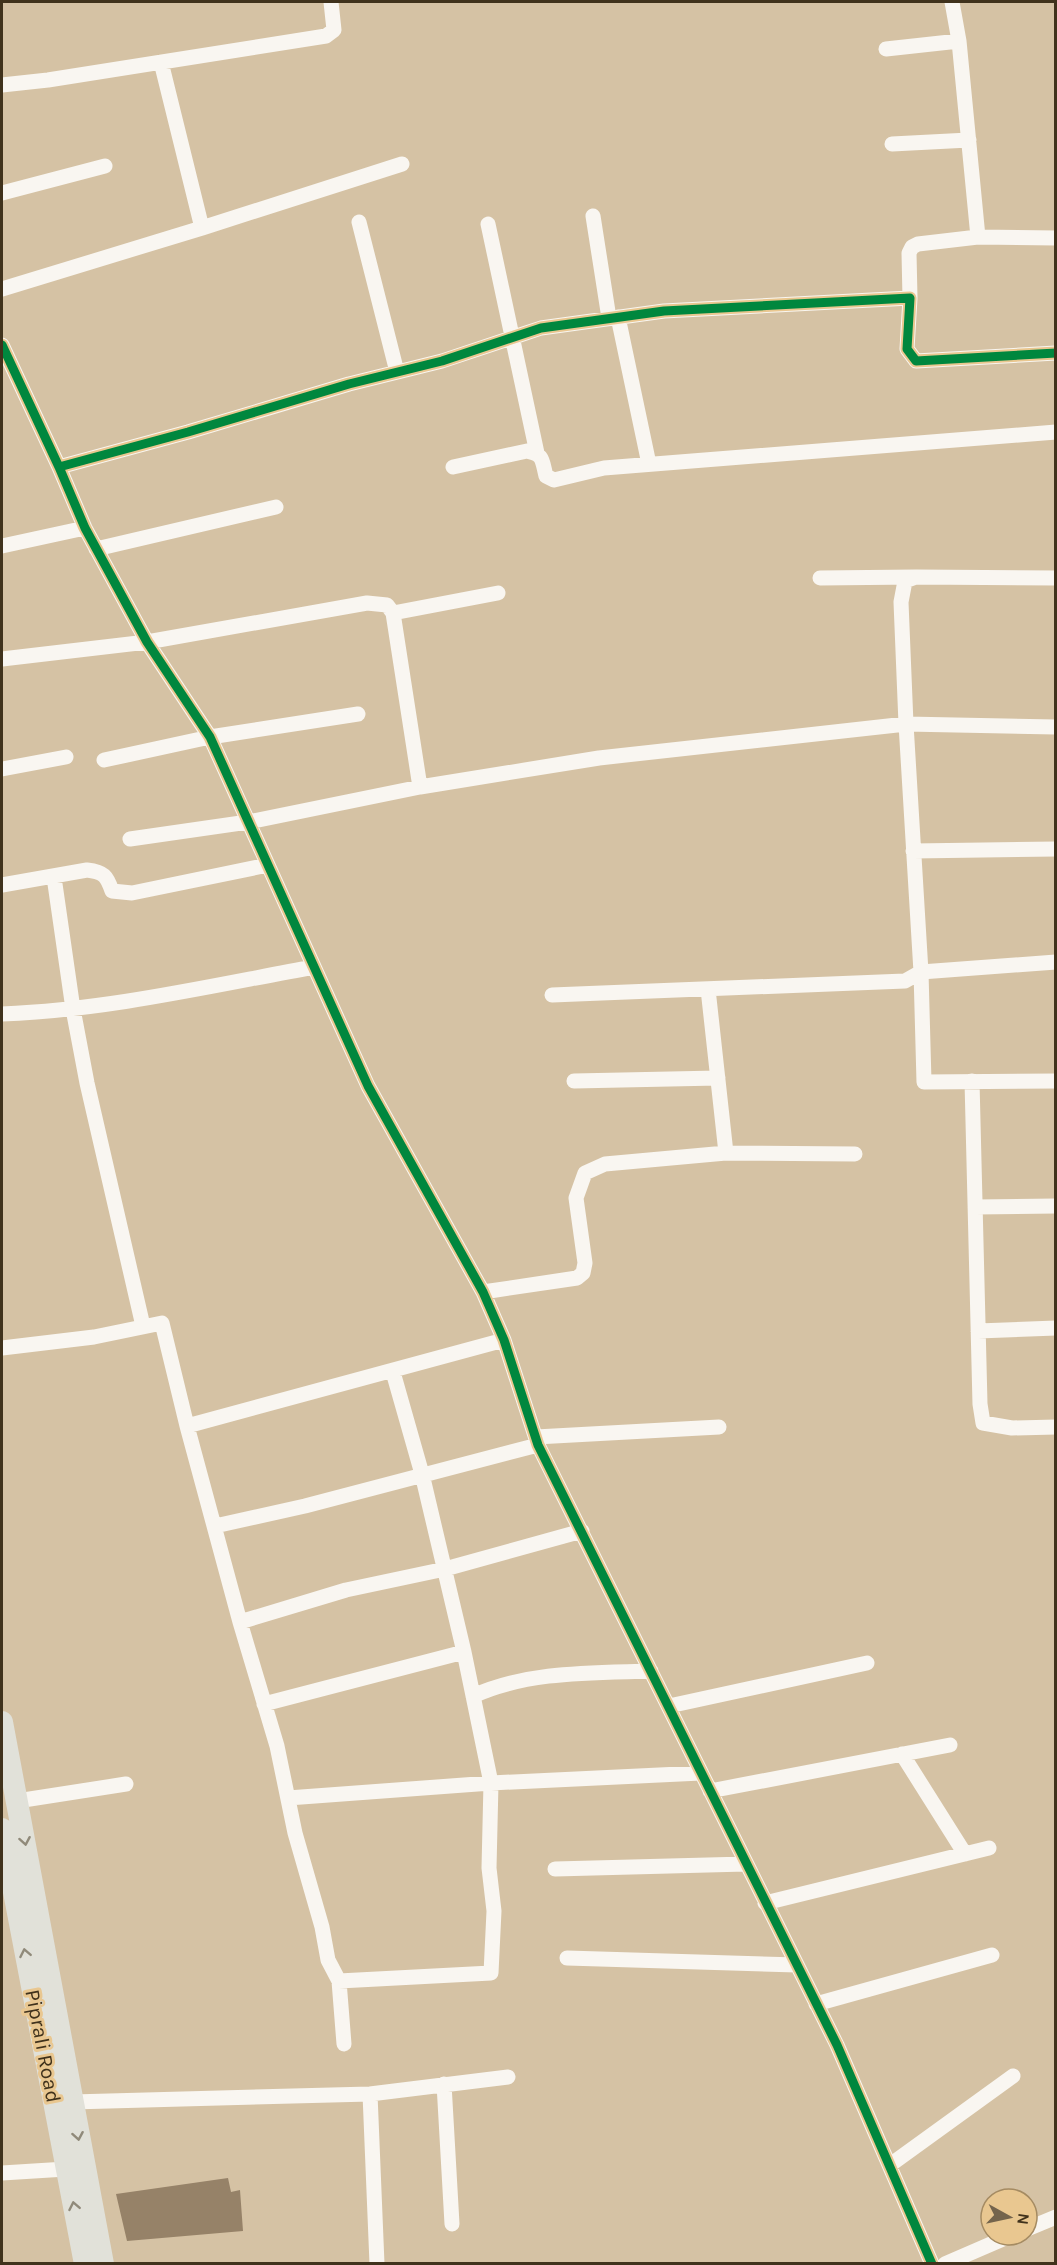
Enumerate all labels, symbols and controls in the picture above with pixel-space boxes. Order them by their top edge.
one-way arrow [18,1837,30,1846]
one-way arrow [19,1948,32,1958]
street label: Piprali Road [20,1987,66,2105]
one-way arrow [71,2131,84,2141]
north arrow [979,2187,1039,2247]
one-way arrow [68,2201,81,2211]
text: N [1013,2212,1034,2226]

